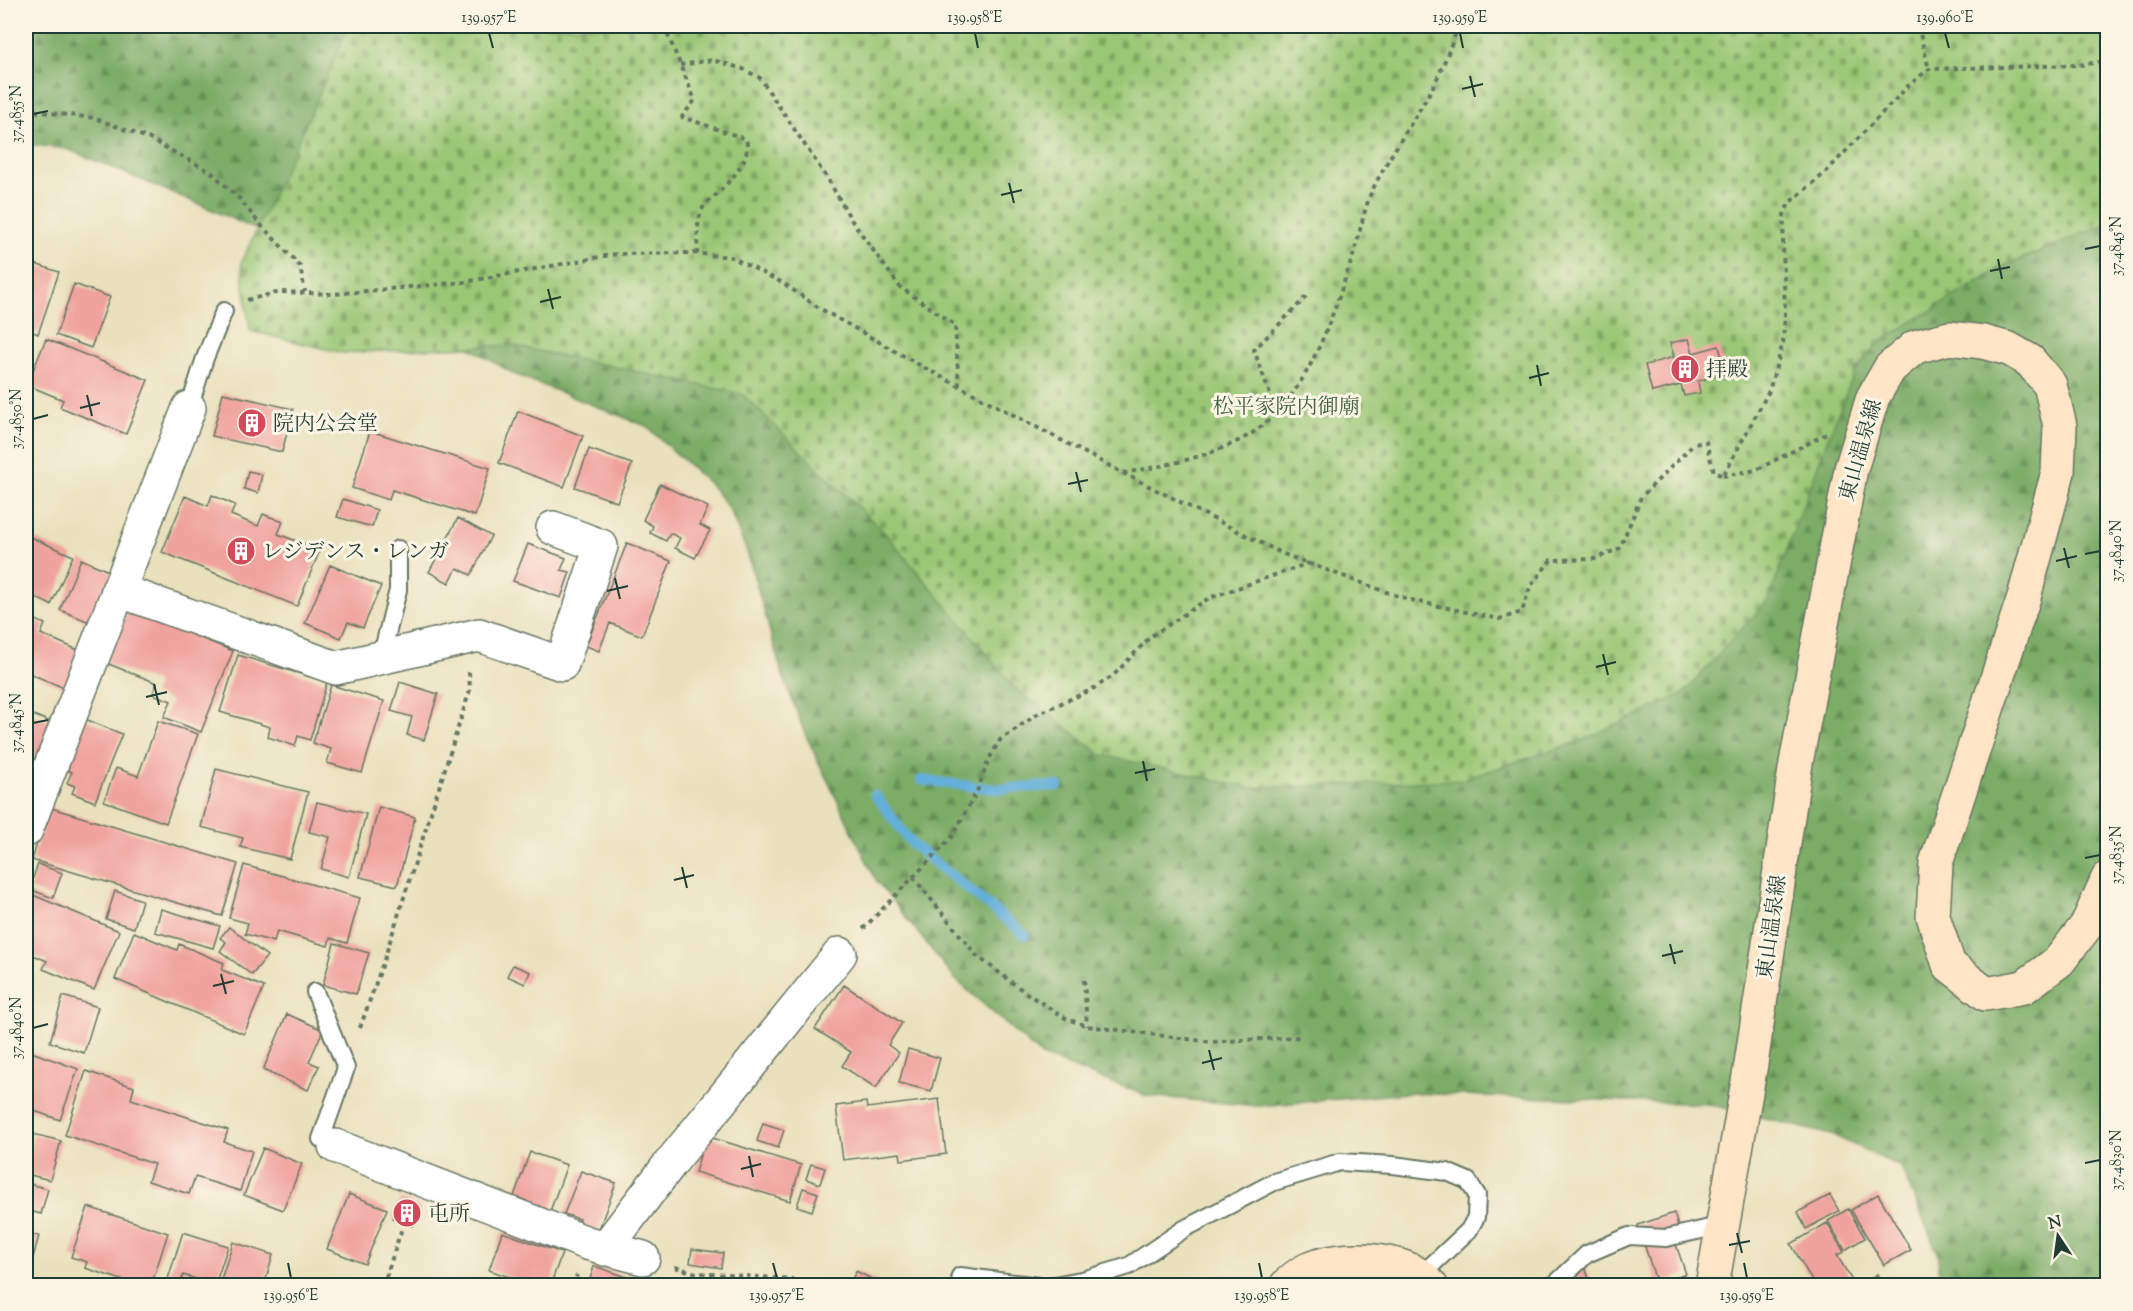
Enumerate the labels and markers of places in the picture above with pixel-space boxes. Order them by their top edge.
building icon: 拝殿 [1669,353,1701,385]
place label: 拝殿 [1706,356,1748,386]
building icon: 院内公会堂 [236,407,268,439]
place label: 院内公会堂 [273,410,378,440]
building icon: レジデンス・レンガ [225,535,257,567]
place label: レジデンス・レンガ [262,538,449,568]
building icon: 屯所 [391,1197,423,1229]
place label: 屯所 [428,1200,470,1230]

